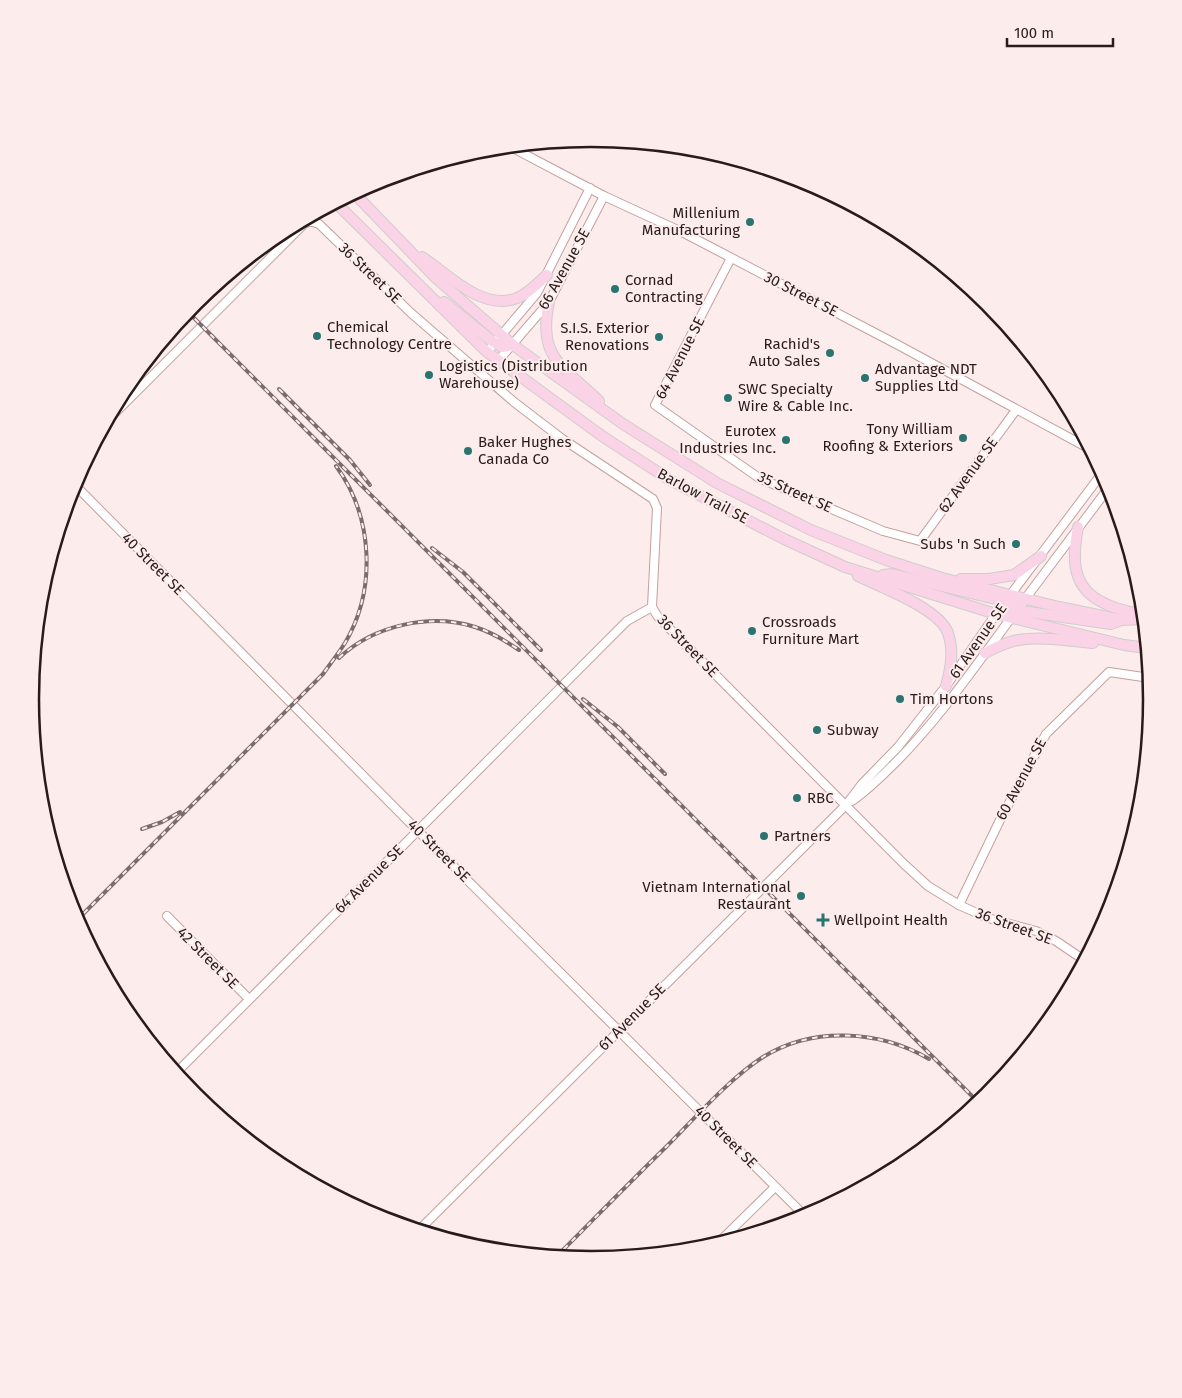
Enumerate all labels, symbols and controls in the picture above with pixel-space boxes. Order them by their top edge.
scale bar [1007,15,1113,47]
text: 100 m [1014,24,1054,42]
place label: Millenium Manufacturing [642,204,740,239]
marker: Millenium Manufacturing [744,216,756,228]
street label: 66 Avenue SE [534,225,594,313]
street label: 36 Street SE [335,239,405,307]
street label: 30 Street SE [761,268,841,320]
place label: Cornad Contracting [625,271,703,306]
marker: Cornad Contracting [609,283,621,295]
street label: 64 Avenue SE [652,314,708,402]
place label: Chemical Technology Centre [327,318,452,353]
place label: S.I.S. Exterior Renovations [560,319,649,354]
marker: Chemical Technology Centre [311,330,323,342]
marker: S.I.S. Exterior Renovations [653,331,665,343]
place label: Rachid's Auto Sales [749,335,820,370]
marker: Rachid's Auto Sales [824,347,836,359]
place label: Logistics (Distribution Warehouse) [439,357,588,392]
place label: Advantage NDT Supplies Ltd [875,360,977,395]
marker: Logistics (Distribution Warehouse) [423,369,435,381]
marker: Advantage NDT Supplies Ltd [859,372,871,384]
place label: SWC Specialty Wire & Cable Inc. [738,380,853,415]
marker: SWC Specialty Wire & Cable Inc. [722,392,734,404]
place label: Tony William Roofing & Exteriors [823,420,953,455]
place label: Eurotex Industries Inc. [679,422,777,457]
marker: Tony William Roofing & Exteriors [957,432,969,444]
place label: Baker Hughes Canada Co [478,433,571,468]
marker: Eurotex Industries Inc. [780,434,792,446]
street label: 62 Avenue SE [935,434,1001,516]
marker: Baker Hughes Canada Co [462,445,474,457]
street label: Barlow Trail SE [654,464,752,528]
street label: 35 Street SE [755,468,835,516]
street label: 40 Street SE [118,529,188,599]
place label: Subs 'n Such [920,535,1006,553]
marker: Subs 'n Such [1010,538,1022,550]
street label: 61 Avenue SE [945,600,1011,682]
street label: 36 Street SE [654,611,722,681]
place label: Crossroads Furniture Mart [762,613,860,648]
marker: Crossroads Furniture Mart [746,625,758,637]
place label: Tim Hortons [910,690,993,708]
marker: Tim Hortons [894,693,906,705]
place label: Subway [827,721,879,739]
marker: Subway [811,724,823,736]
street label: 60 Avenue SE [992,735,1050,823]
place label: RBC [807,789,834,807]
marker: RBC [791,792,803,804]
street label: 40 Street SE [404,816,474,886]
place label: Partners [774,827,831,845]
marker: Partners [758,830,770,842]
street label: 64 Avenue SE [331,841,407,917]
place label: Vietnam International Restaurant [642,878,792,913]
marker: Vietnam International Restaurant [795,890,807,902]
street label: 36 Street SE [973,904,1055,948]
place label: Wellpoint Health [834,911,948,929]
marker: Wellpoint Health [816,913,830,927]
street label: 42 Street SE [173,923,243,993]
street label: 61 Avenue SE [595,980,669,1054]
street label: 40 Street SE [691,1102,761,1172]

